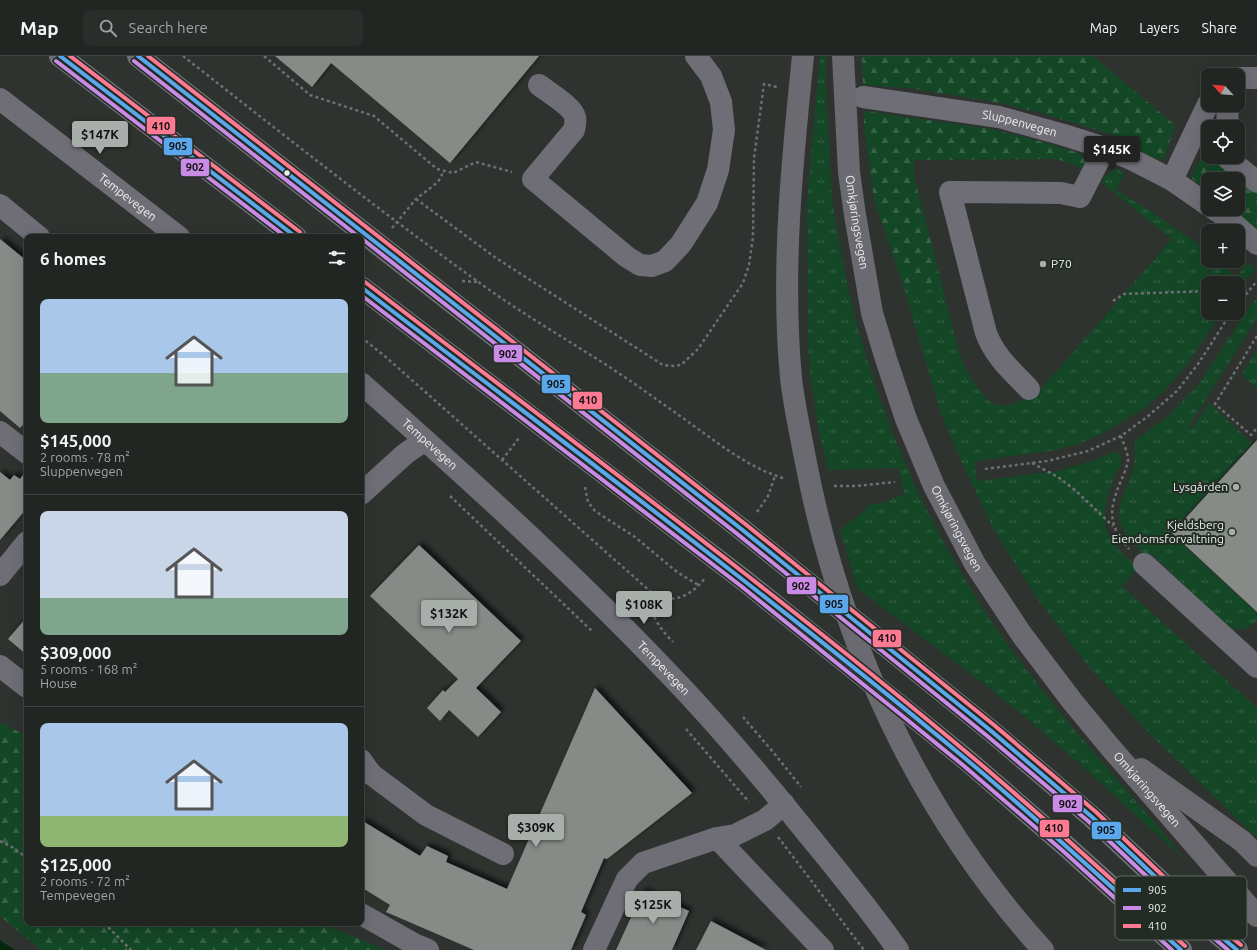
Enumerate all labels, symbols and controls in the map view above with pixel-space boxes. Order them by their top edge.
search box [83,10,363,46]
text: Map [20,17,59,39]
icon: search [97,17,119,39]
text: Search here [129,19,208,36]
text: Map [1090,20,1117,36]
text: Layers [1139,20,1179,36]
text: Share [1201,20,1237,36]
north arrow [1201,68,1245,112]
map controls [1201,68,1245,320]
street label: Sluppenvegen [981,108,1059,139]
line badge: 410 [146,116,176,135]
text: 410 [152,120,170,132]
button: locate [1201,120,1245,164]
pin: $147K [72,121,128,155]
text: $147K [81,127,119,141]
pin: $145K [1084,136,1140,170]
line badge: 905 [163,137,193,156]
text: 905 [169,140,187,152]
text: $145K [1093,142,1131,156]
line badge: 902 [180,158,210,177]
text: 902 [186,161,204,173]
unlabelled marker [282,168,292,178]
street label: Tempevegen [96,171,159,223]
button: layers [1201,172,1245,216]
street label: Omkjøringsvegen [844,174,871,270]
button: + [1201,224,1245,268]
icon: filters [326,247,348,269]
text: 6 homes [40,249,106,268]
place label: P70 [1051,257,1072,270]
marker: P70 [1038,259,1048,269]
button: − [1201,276,1245,320]
icon: home [158,325,230,397]
line badge: 902 [493,344,523,363]
text: 902 [499,348,517,360]
line badge: 905 [541,374,571,394]
text: 905 [547,378,565,390]
line badge: 410 [572,391,603,410]
text: 410 [579,394,597,406]
street label: Tempevegen [400,416,460,472]
text: $145,000 [40,431,111,450]
text: 2 rooms · 78 m² [40,450,130,464]
text: Sluppenvegen [40,464,123,478]
place label: Lysgården [1173,480,1228,493]
marker: Lysgården [1231,482,1241,492]
street label: Omkjøringsvegen [929,483,985,573]
place label: Kjeldsberg Eiendomsforvaltning [1111,518,1224,545]
marker: Kjeldsberg Eiendomsforvaltning [1227,527,1237,537]
icon: home [158,537,230,609]
line badge: 902 [786,576,817,595]
text: 902 [792,580,810,592]
pin: $108K [616,591,672,625]
line badge: 905 [819,594,849,614]
text: $108K [625,597,663,611]
text: 905 [825,598,843,610]
pin: $132K [421,600,477,634]
text: $132K [430,606,468,620]
line badge: 410 [872,629,902,648]
text: 410 [878,632,896,644]
street label: Tempevegen [635,638,693,698]
text: $309,000 [40,643,111,662]
text: 5 rooms · 168 m² [40,662,137,676]
text: House [40,676,77,690]
icon: home [158,749,230,821]
street label: Omkjøringsvegen [1111,749,1183,829]
line badge: 902 [1052,794,1083,813]
text: 902 [1059,798,1077,810]
pin: $309K [508,814,564,848]
line badge: 410 [1039,819,1070,838]
text: $309K [517,820,555,834]
line badge: 905 [1091,821,1122,840]
text: 410 [1045,822,1063,834]
text: 905 [1097,824,1115,836]
text: $125,000 [40,855,111,874]
text: 2 rooms · 72 m² [40,874,130,888]
legend [1115,876,1247,940]
text: 905 [1148,884,1167,896]
text: Tempevegen [40,888,115,902]
pin: $125K [625,891,681,925]
text: $125K [634,897,672,911]
text: 902 [1148,902,1167,914]
text: 410 [1148,920,1167,932]

